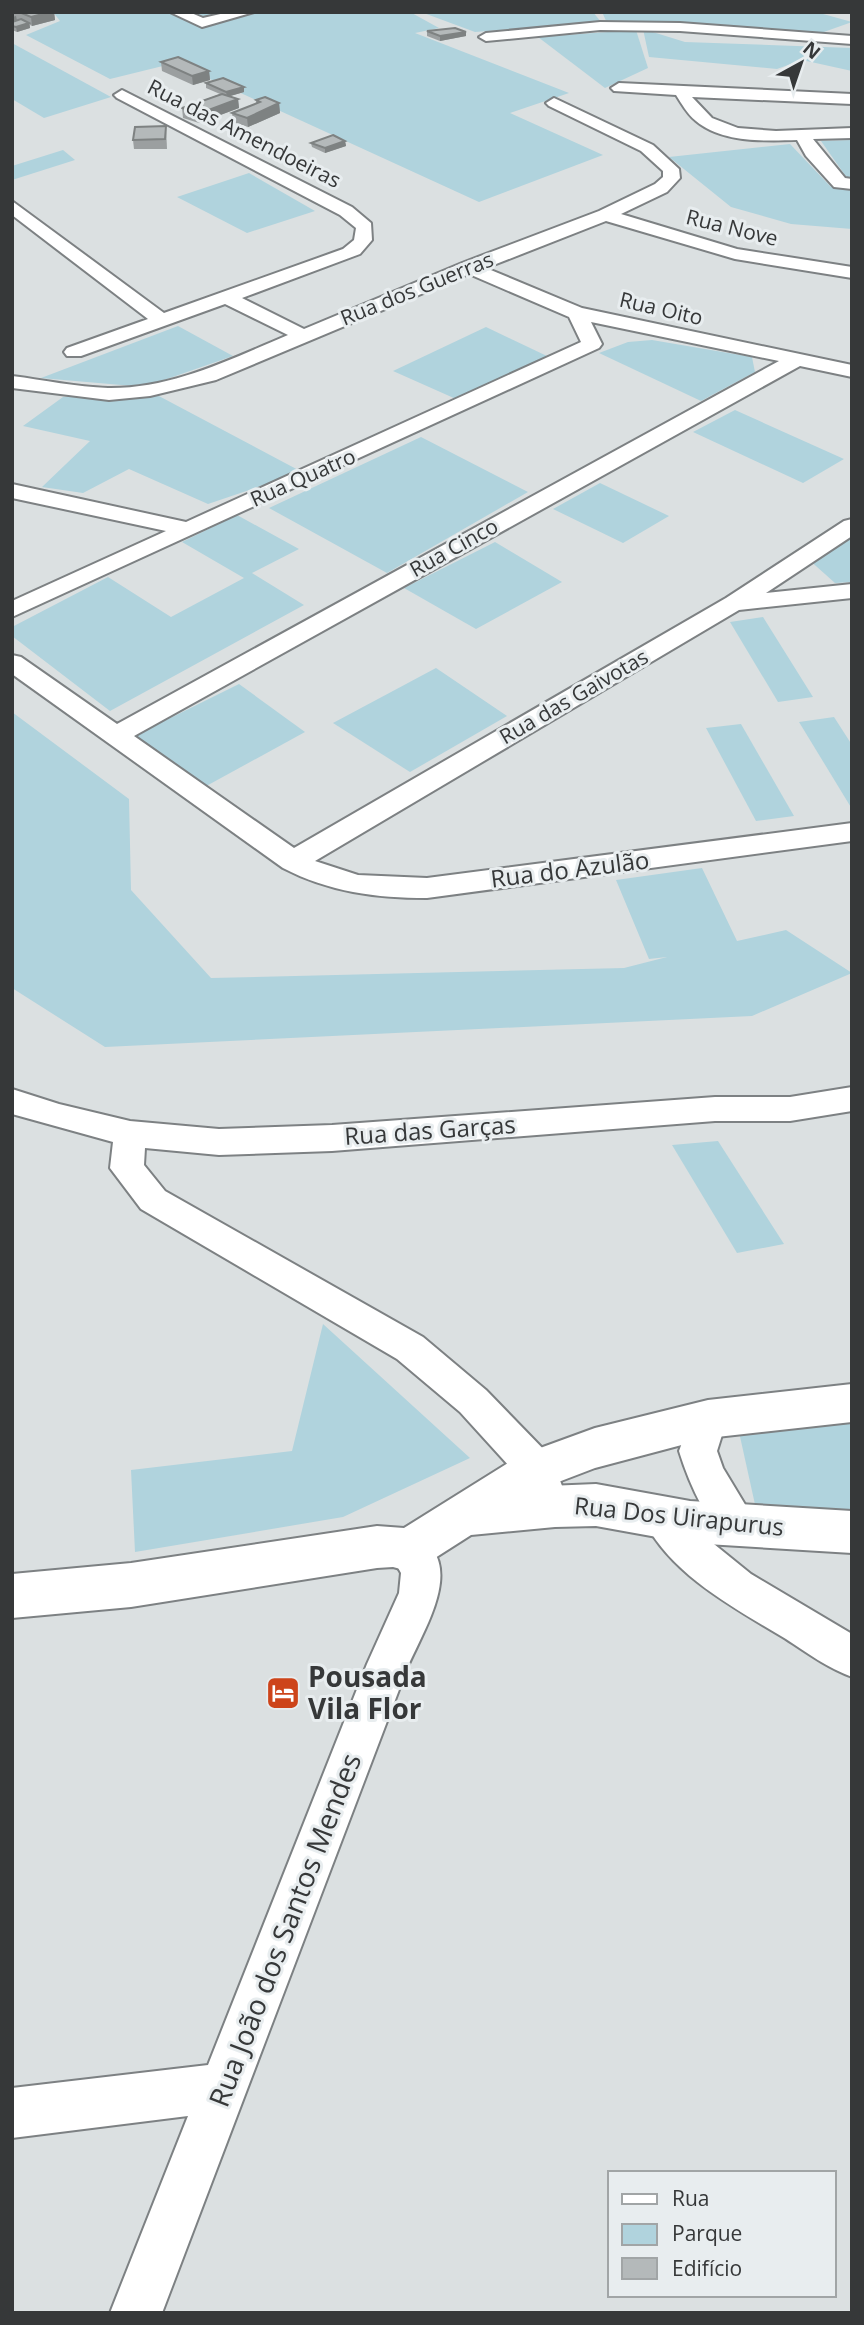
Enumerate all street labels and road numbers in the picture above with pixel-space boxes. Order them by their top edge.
street label: Rua das Amendoeiras [143,72,346,194]
street label: Rua Nove [683,202,781,252]
street label: Rua dos Guerras [336,245,497,332]
street label: Rua Oito [617,285,706,331]
street label: Rua Quatro [245,441,360,513]
street label: Rua Cinco [404,511,503,583]
street label: Rua das Gaivotas [494,642,653,750]
street label: Rua do Azulão [489,842,651,895]
street label: Rua das Garças [343,1107,517,1152]
street label: Rua Dos Uirapurus [573,1488,786,1543]
street label: Rua João dos Santos Mendes [199,1747,369,2112]

